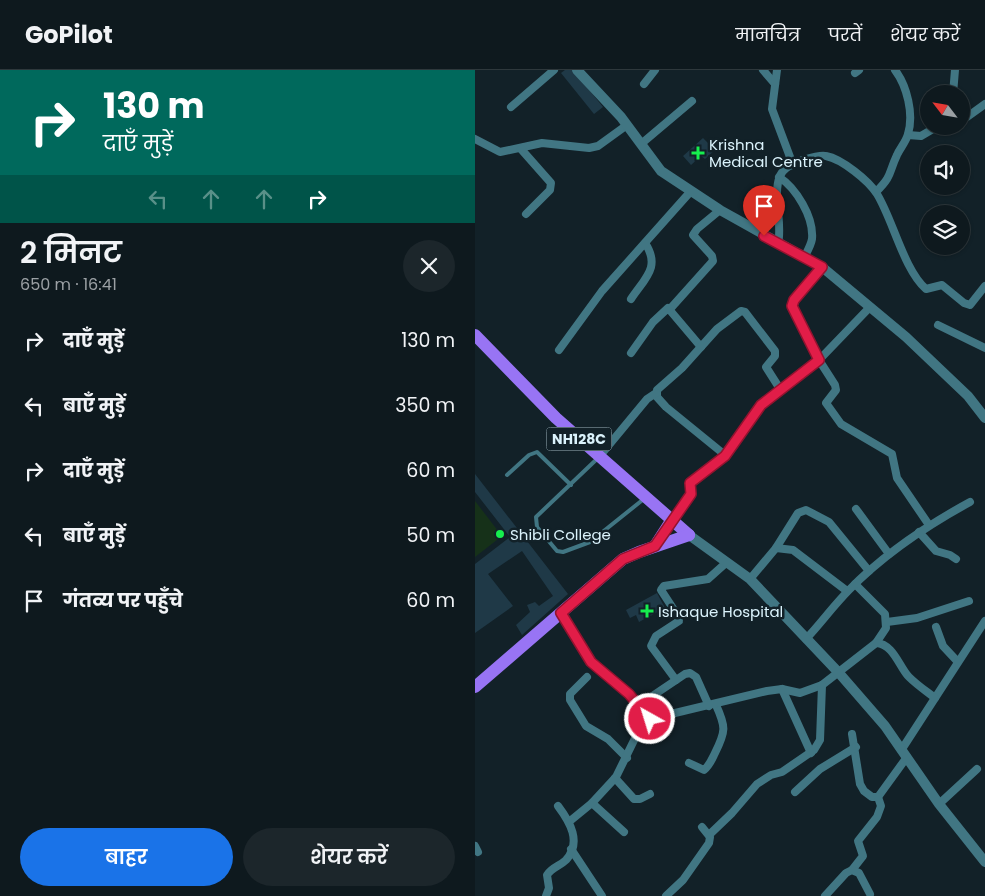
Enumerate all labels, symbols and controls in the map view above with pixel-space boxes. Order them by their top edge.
text: GoPilot [25,18,113,51]
text: मानचित्र [735,22,800,47]
text: परतें [828,22,862,47]
text: शेयर करें [890,22,960,47]
text: 130 m [103,81,205,130]
north arrow [920,85,970,135]
map controls [920,85,970,255]
icon: right [20,90,85,155]
text: दाएँ मुड़ें [103,128,173,159]
place label: Krishna Medical Centre [709,134,823,172]
button: sound [920,145,970,195]
marker: Krishna Medical Centre [691,146,705,160]
icon: left [144,185,172,213]
icon: ahead [197,185,225,213]
icon: ahead [250,185,278,213]
icon: right [303,185,331,213]
pin [743,185,785,236]
icon: arrive [750,192,778,220]
button: layers [920,205,970,255]
text: 2 मिनट [20,231,122,274]
button: close [403,240,455,292]
text: 650 m · 16:41 [20,273,117,296]
icon: right [20,327,48,355]
text: दाएँ मुड़ें [63,327,124,354]
text: 130 m [401,327,455,354]
icon: left [20,392,48,420]
text: बाएँ मुड़ें [63,392,125,419]
text: 350 m [395,392,455,419]
road number: NH128C [547,428,611,450]
icon: right [20,457,48,485]
text: दाएँ मुड़ें [63,457,124,484]
text: 60 m [406,457,455,484]
icon: left [20,522,48,550]
text: बाएँ मुड़ें [63,522,125,549]
text: 50 m [406,522,455,549]
place label: Shibli College [510,524,611,545]
marker: Shibli College [494,528,506,540]
icon: arrive [20,587,48,615]
text: गंतव्य पर पहुँचे [63,587,183,614]
text: 60 m [406,587,455,614]
place label: Ishaque Hospital [658,601,783,622]
marker: Ishaque Hospital [640,604,654,618]
position arrow [623,692,675,744]
button: बाहर [20,828,233,886]
button: शेयर करें [243,828,455,886]

